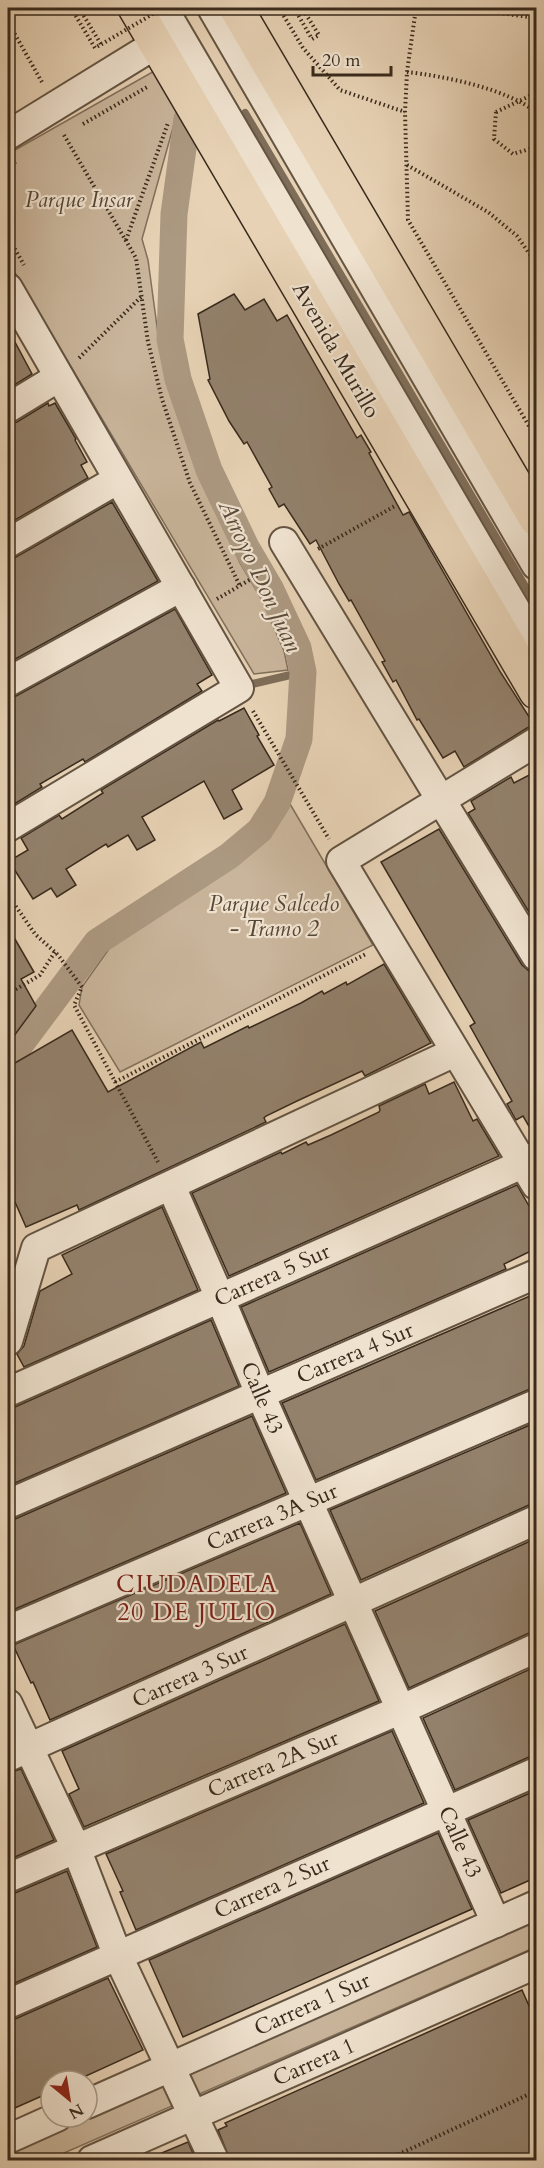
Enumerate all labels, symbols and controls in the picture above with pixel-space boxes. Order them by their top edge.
scale bar [313,39,391,77]
text: 20 m [322,48,361,73]
park label: Parque Insar [25,185,134,215]
street label: Avenida Murillo [285,276,387,424]
water label: Arroyo Don Juan [210,493,310,658]
park label: Parque Salcedo - Tramo 2 [209,889,339,944]
street label: Carrera 5 Sur [209,1236,336,1314]
street label: Carrera 4 Sur [292,1315,419,1391]
street label: Calle 43 [233,1357,291,1439]
street label: Carrera 3A Sur [202,1476,343,1558]
district label: CIUDADELA 20 DE JULIO [116,1568,278,1629]
street label: Carrera 3 Sur [127,1637,254,1715]
street label: Carrera 2A Sur [203,1723,344,1805]
street label: Calle 43 [431,1801,489,1883]
street label: Carrera 2 Sur [209,1848,336,1926]
street label: Carrera 1 Sur [249,1965,376,2043]
street label: Carrera 1 [268,2031,360,2093]
north arrow [39,2069,99,2129]
text: N [64,2098,88,2124]

